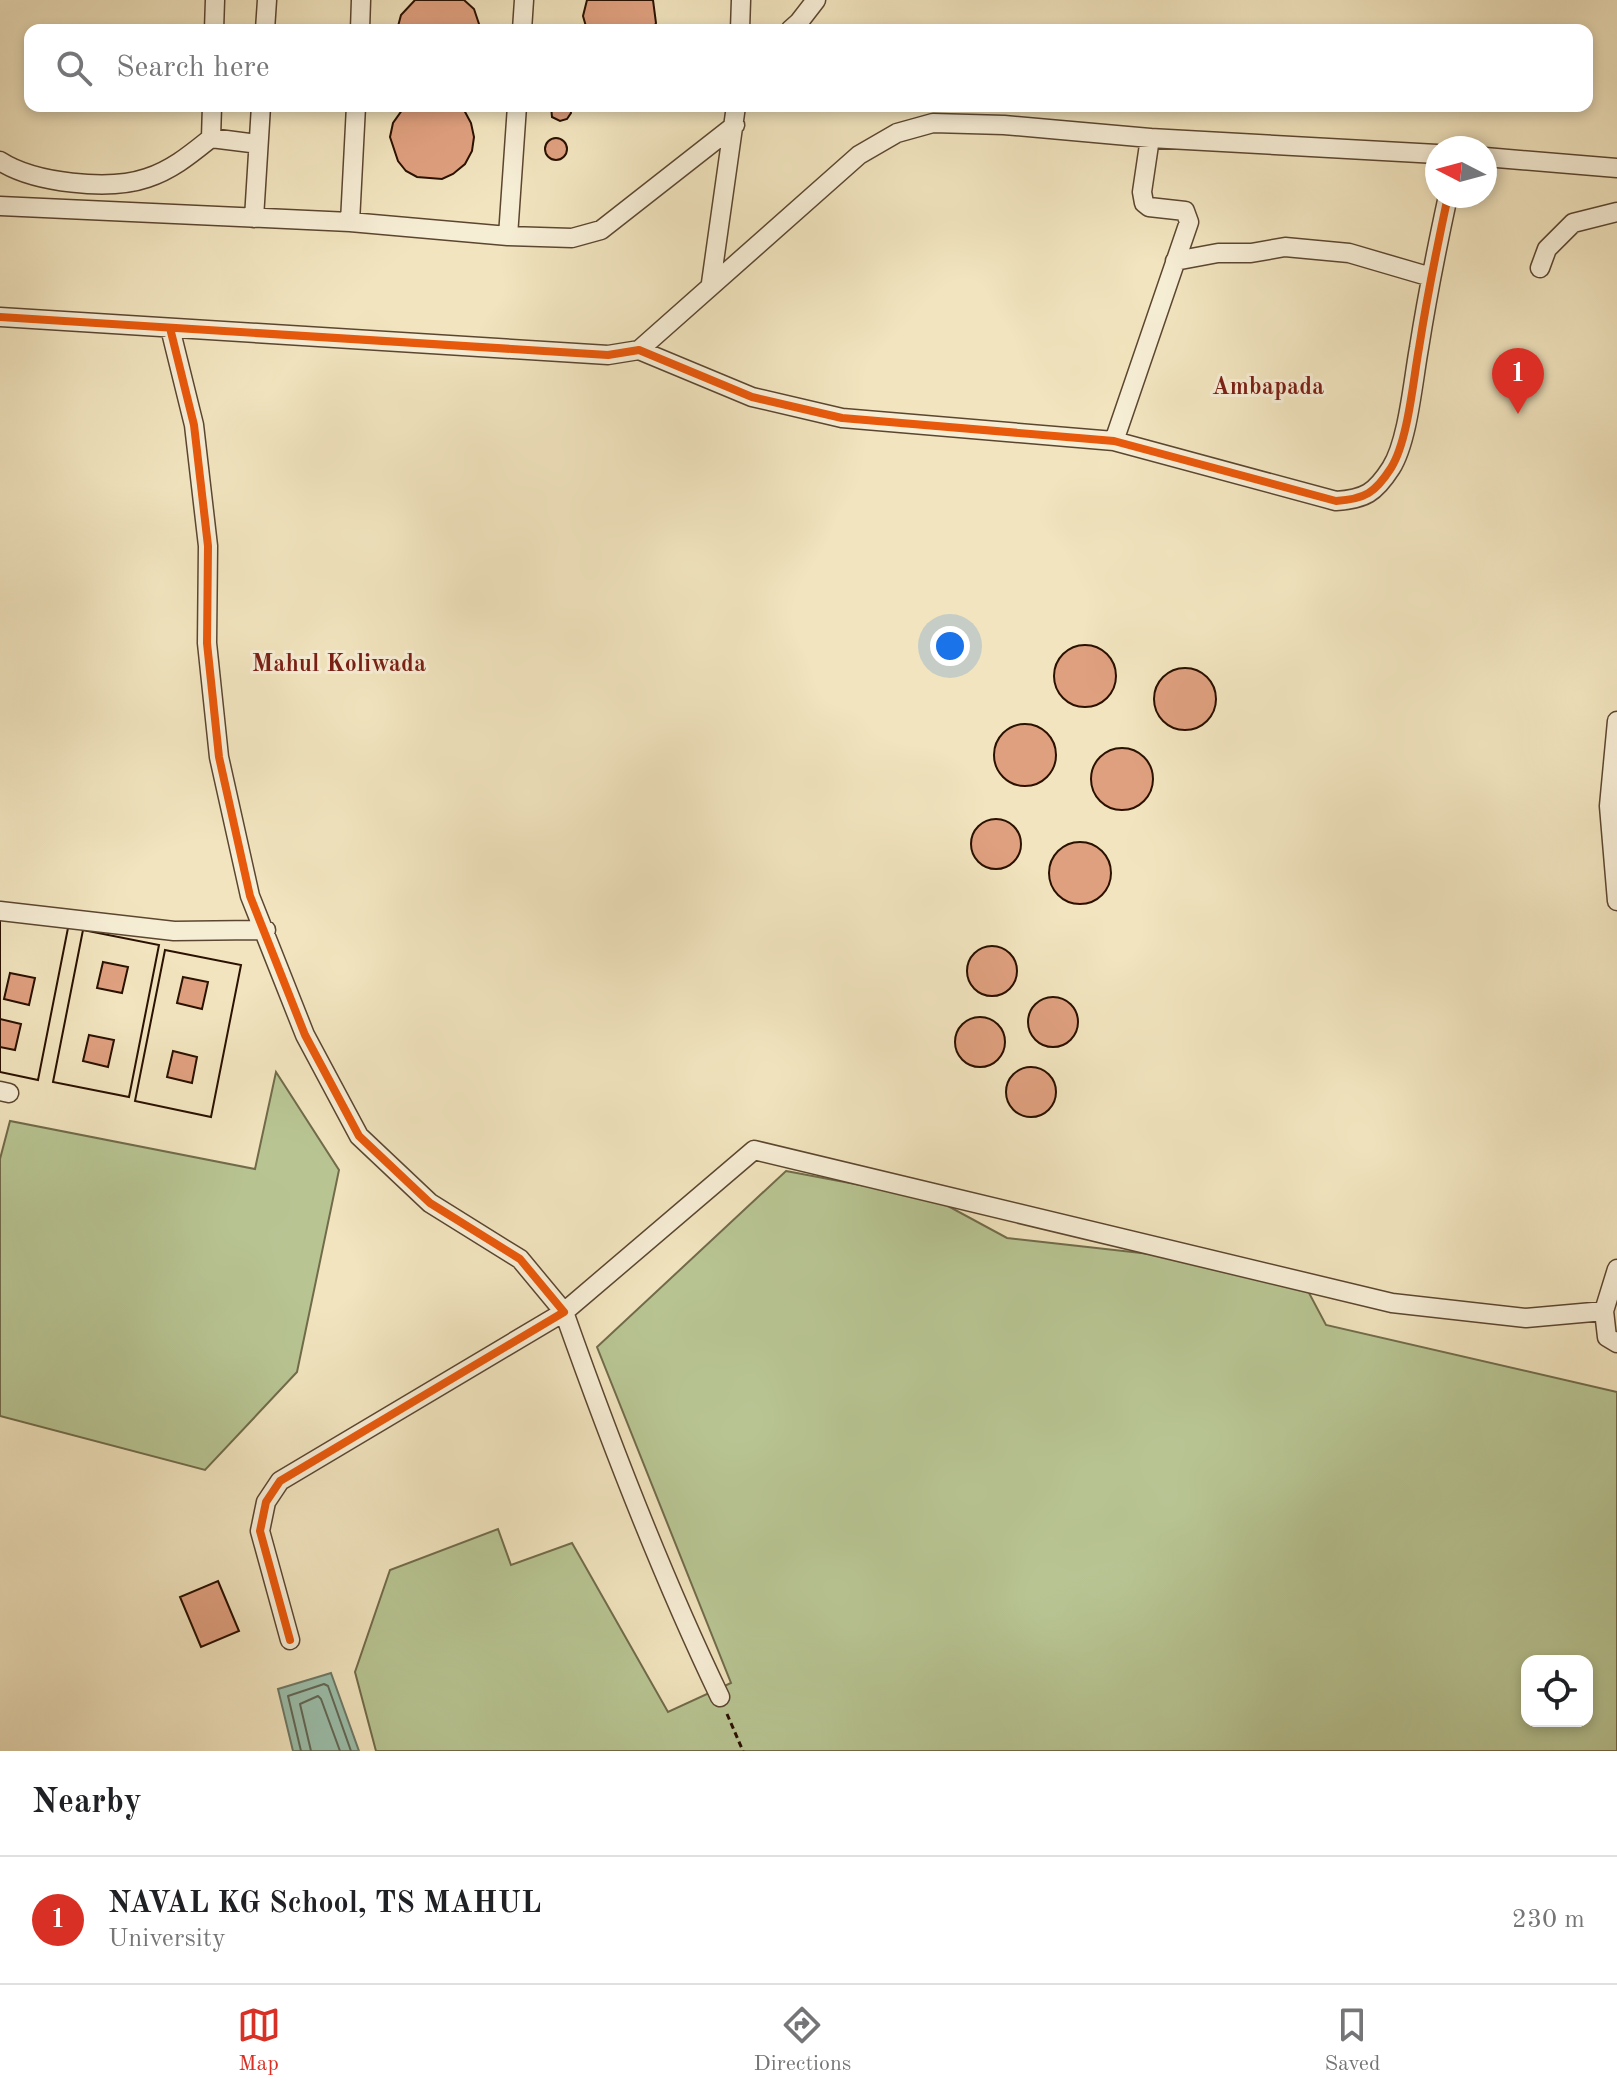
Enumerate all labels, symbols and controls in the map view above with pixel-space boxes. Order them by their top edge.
search box [24,24,1593,112]
icon: search [52,46,96,90]
text: Search here [116,53,270,83]
north arrow [1425,136,1497,208]
pin: 1 [1492,348,1544,414]
district label: Ambapada [1212,376,1324,400]
your location [930,626,970,666]
district label: Mahul Koliwada [252,653,426,677]
map controls [1521,1655,1593,1727]
button: locate [1521,1655,1593,1727]
text: Nearby [32,1786,142,1820]
text: NAVAL KG School, TS MAHUL [108,1889,541,1919]
text: 1 [50,1907,66,1933]
text: 230 m [1512,1907,1585,1933]
text: University [108,1926,226,1952]
tab: Map [237,2003,281,2078]
tab: Directions [754,2003,851,2078]
tab: Saved [1324,2003,1380,2078]

